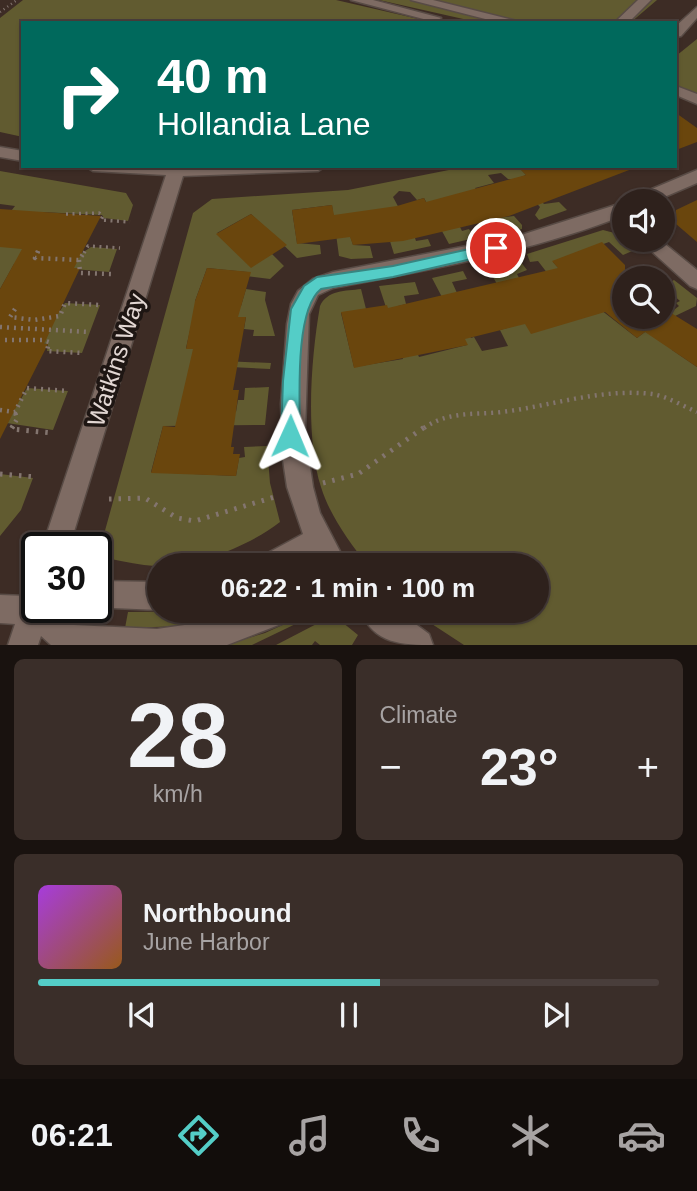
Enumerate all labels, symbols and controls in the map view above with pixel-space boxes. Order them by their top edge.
icon: right [42,49,133,140]
text: 40 m [157,49,269,103]
text: Hollandia Lane [157,106,371,142]
map controls [612,189,675,329]
button: sound [612,189,675,252]
pin [466,218,526,278]
icon: arrive [477,229,515,267]
button: search [612,266,675,329]
street label: Watkins Way [82,290,150,430]
position arrow [253,399,327,473]
speed limit sign: 30 [21,532,112,623]
text: 06:22 · 1 min · 100 m [221,573,475,603]
text: 28 [127,685,228,786]
text: Climate [380,702,457,728]
text: 23° [480,738,559,796]
text: − [380,746,402,788]
text: + [637,746,659,788]
text: km/h [153,781,203,807]
text: Northbound [143,898,292,928]
text: June Harbor [143,929,270,955]
icon: previous [123,996,161,1034]
icon: pause [330,996,368,1034]
icon: next [537,996,575,1034]
icon: directions [174,1111,223,1160]
icon: music [285,1111,334,1160]
icon: phone [396,1111,445,1160]
icon: climate [506,1111,555,1160]
icon: car [617,1111,666,1160]
text: 06:21 [31,1117,113,1153]

